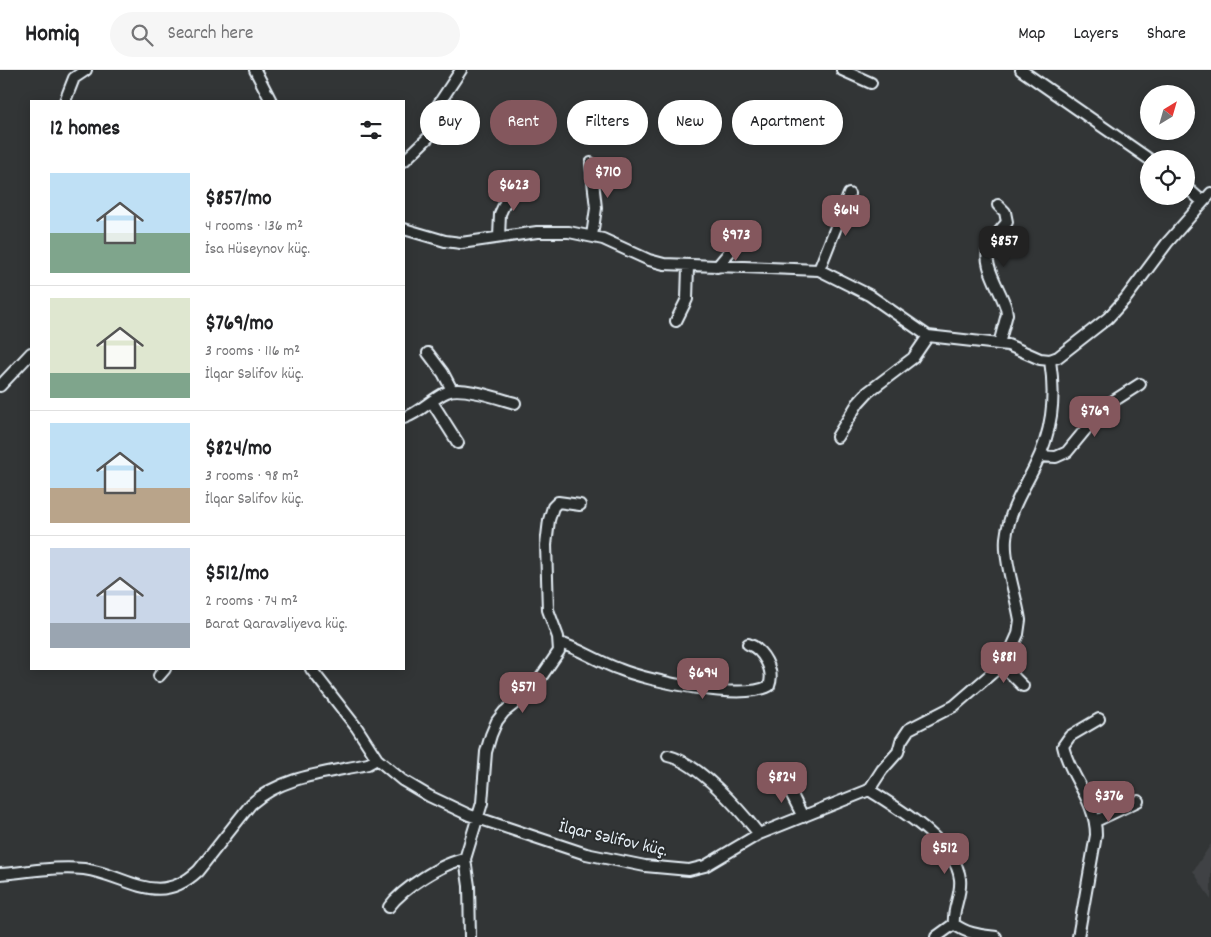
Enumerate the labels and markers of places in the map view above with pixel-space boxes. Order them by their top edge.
pin: $710 [578,156,638,199]
pin: $623 [484,170,544,212]
pin: $614 [816,194,876,237]
pin: $973 [706,220,766,262]
pin: $857 [974,226,1034,268]
pin: $769 [1065,396,1125,438]
pin: $881 [974,642,1034,684]
pin: $694 [673,658,733,700]
pin: $571 [493,672,553,714]
pin: $824 [752,762,812,804]
pin: $376 [1079,780,1139,823]
pin: $512 [915,832,975,875]

